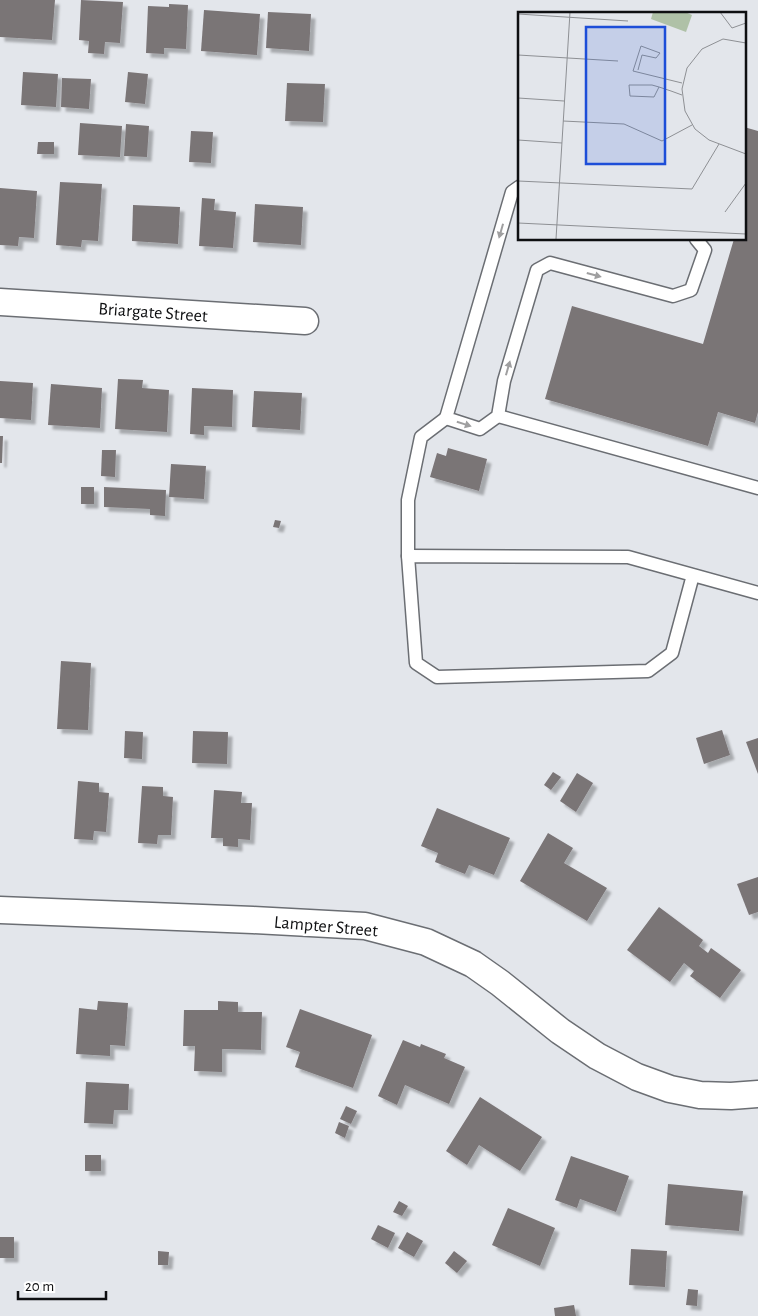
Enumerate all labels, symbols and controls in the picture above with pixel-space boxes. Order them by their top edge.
inset map [518,12,746,240]
one-way arrow [496,223,504,238]
one-way arrow [586,271,601,279]
street label: Briargate Street [98,300,208,326]
one-way arrow [505,360,513,375]
one-way arrow [457,420,472,428]
street label: Lampter Street [273,913,379,941]
scale bar [18,1268,105,1300]
text: 20 m [25,1279,54,1294]

